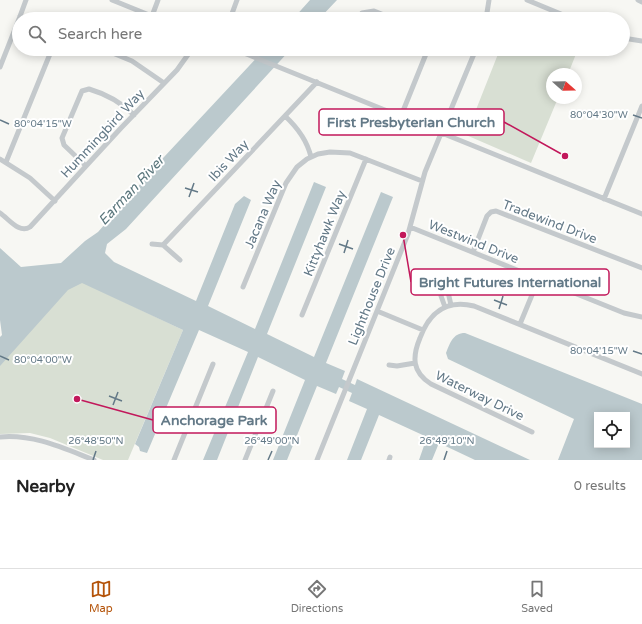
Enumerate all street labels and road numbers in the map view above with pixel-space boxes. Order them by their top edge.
street label: Hummingbird Way [58,86,148,181]
street label: Ibis Way [205,136,252,185]
street label: Jacana Way [241,178,285,251]
street label: Kittyhawk Way [300,188,349,279]
street label: Tradewind Drive [500,197,599,247]
street label: Westwind Drive [426,217,521,267]
street label: Lighthouse Drive [345,245,399,348]
street label: Waterway Drive [433,367,527,424]

